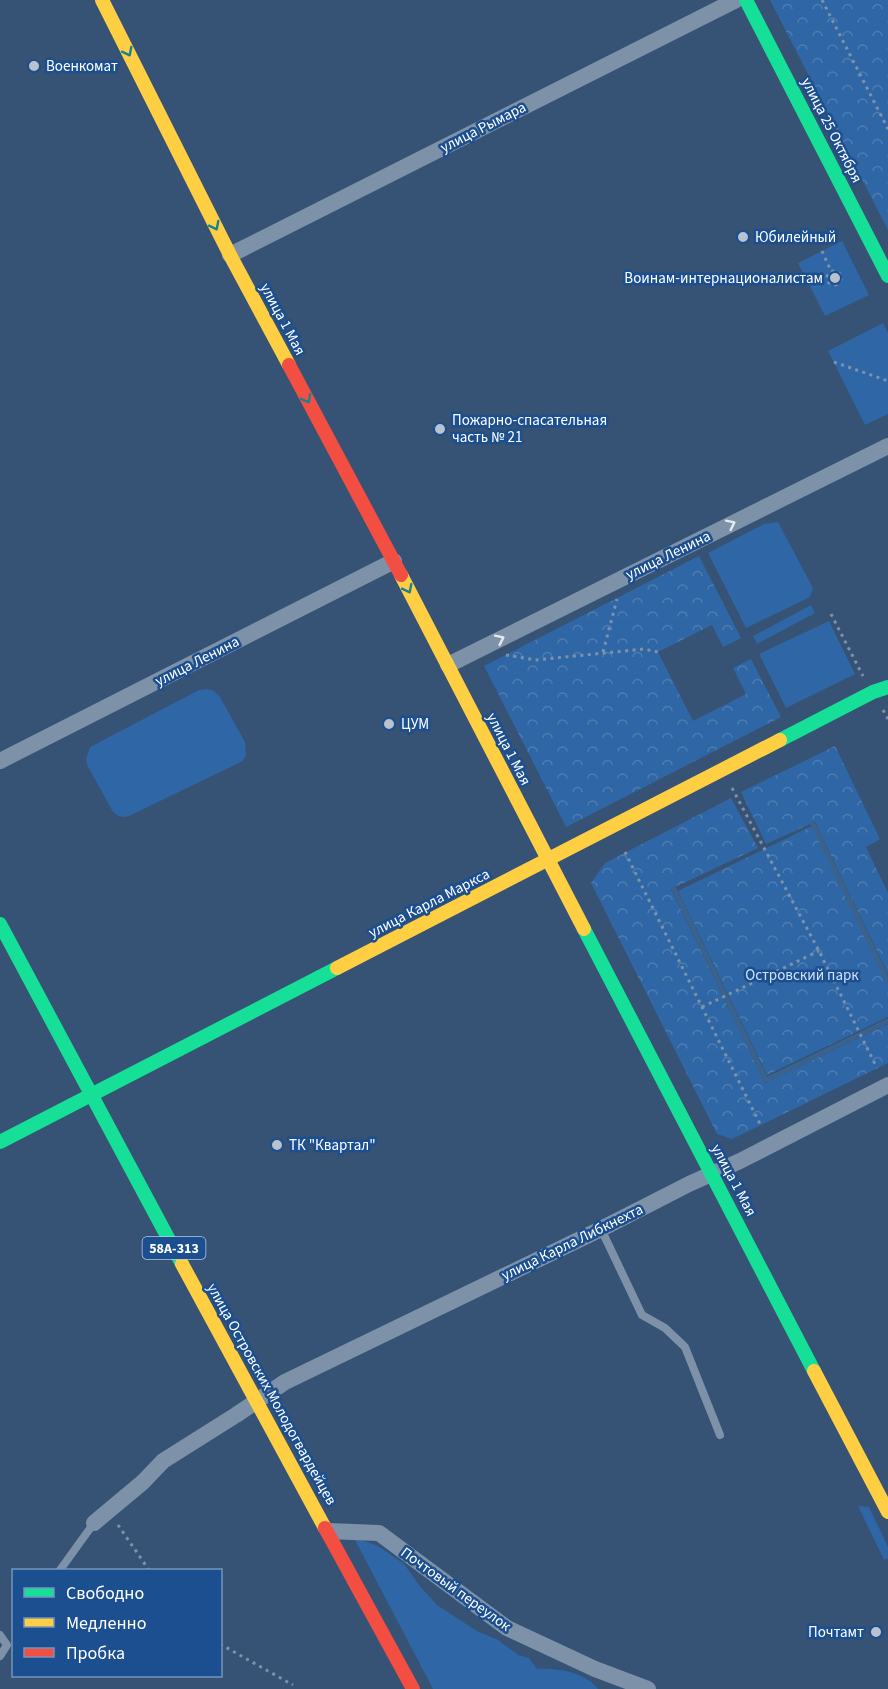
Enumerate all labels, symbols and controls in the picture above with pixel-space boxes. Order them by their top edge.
one-way arrow [121,46,132,57]
place label: Военкомат [46,56,118,77]
marker: Военкомат [27,59,41,73]
street label: улица 25 Октября [796,74,867,186]
street label: улица Рымара [437,97,530,158]
one-way arrow [208,220,220,231]
place label: Юбилейный [755,227,836,248]
marker: Юбилейный [736,230,750,244]
place label: Воинам-интернационалистам [624,268,823,289]
marker: Воинам-интернационалистам [828,271,842,285]
street label: улица 1 Мая [255,279,310,359]
one-way arrow [300,393,311,403]
place label: Пожарно-спасательная часть № 21 [452,410,607,448]
marker: Пожарно-спасательная часть № 21 [433,422,447,436]
one-way arrow [725,520,735,531]
street label: улица Ленина [622,526,714,585]
one-way arrow [401,583,413,594]
street label: улица Ленина [151,631,243,692]
one-way arrow [494,635,504,646]
street label: улица 1 Мая [481,709,536,789]
place label: ЦУМ [401,714,429,735]
marker: ЦУМ [382,717,396,731]
street label: улица Карла Маркса [365,864,494,943]
park label: Островский парк [745,965,859,986]
place label: ТК "Квартал" [289,1135,376,1156]
marker: ТК "Квартал" [270,1138,284,1152]
street label: улица 1 Мая [706,1140,761,1220]
street label: улица Карла Либкнехта [498,1199,647,1286]
road number: 58А-313 [142,1237,206,1259]
street label: улица Островских Молодогвардейцев [202,1280,342,1509]
street label: Почтовый переулок [396,1542,516,1637]
legend [12,1569,222,1677]
text: Свободно [66,1581,144,1606]
text: Медленно [66,1611,146,1636]
place label: Почтамт [808,1622,864,1643]
marker: Почтамт [869,1625,883,1639]
text: Пробка [66,1641,125,1666]

